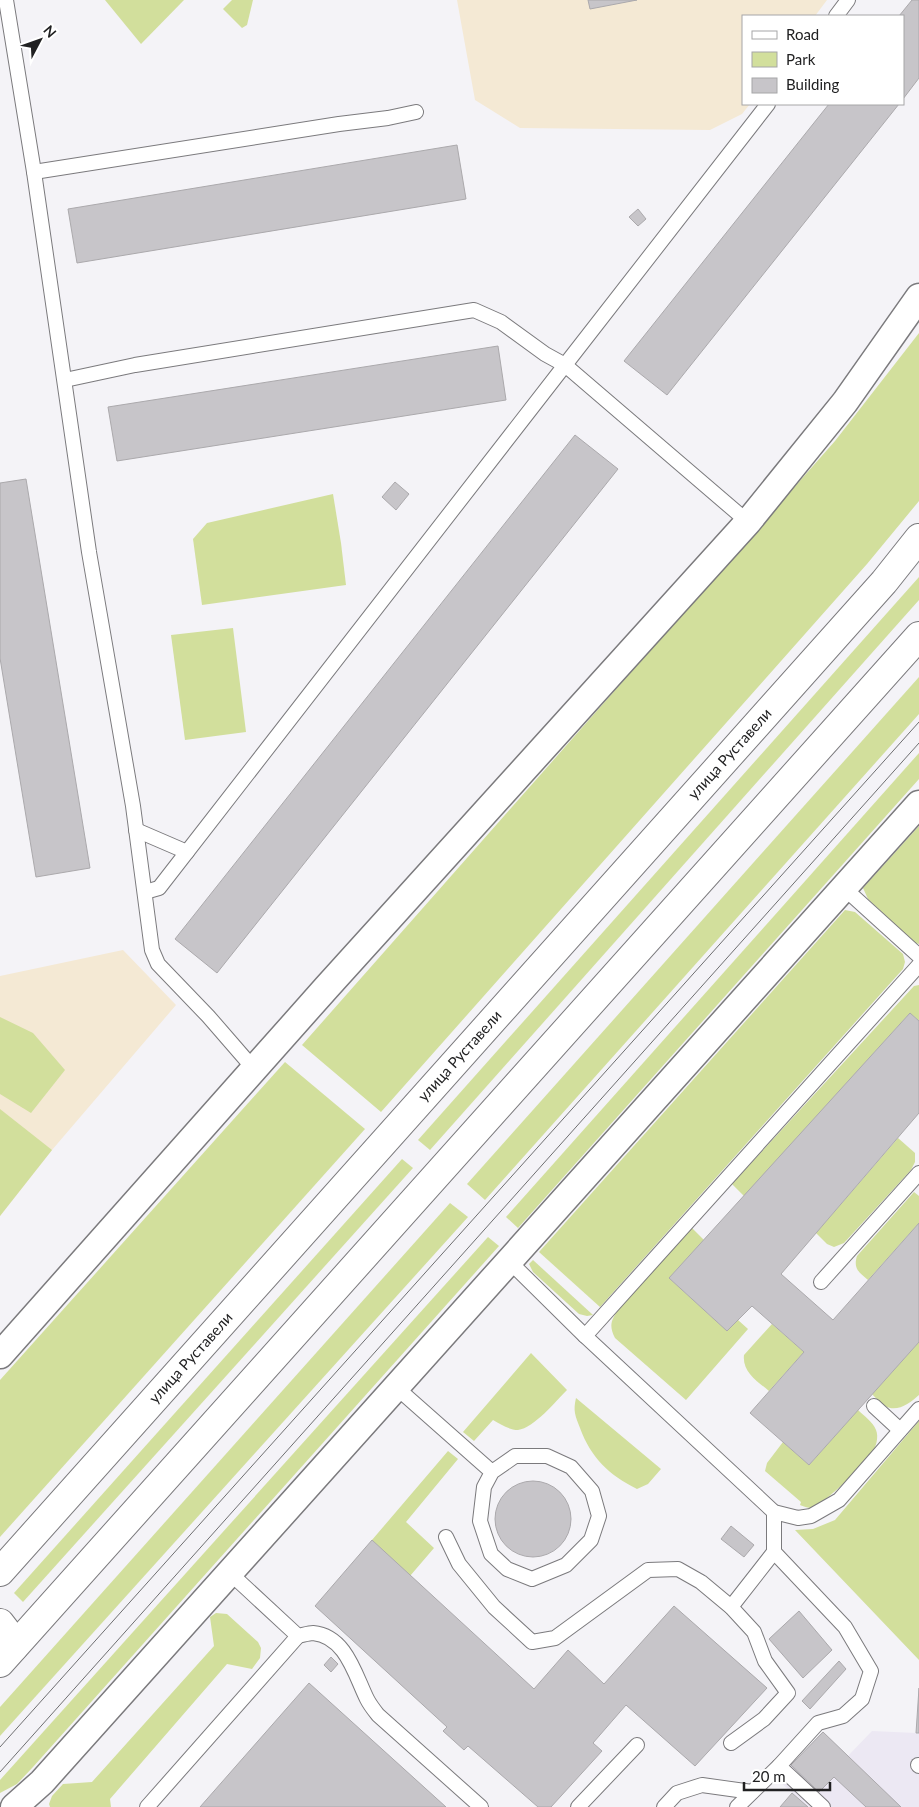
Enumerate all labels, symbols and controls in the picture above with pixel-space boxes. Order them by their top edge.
north arrow [15,15,65,65]
legend [742,15,904,105]
text: N [40,21,60,41]
text: Road [786,25,819,43]
text: Park [786,50,816,68]
text: Building [786,75,839,93]
street label: улица Руставели [684,704,775,803]
street label: улица Руставели [414,1006,505,1105]
street label: улица Руставели [145,1308,236,1407]
scale bar [744,1760,830,1792]
text: 20 m [752,1767,786,1785]

